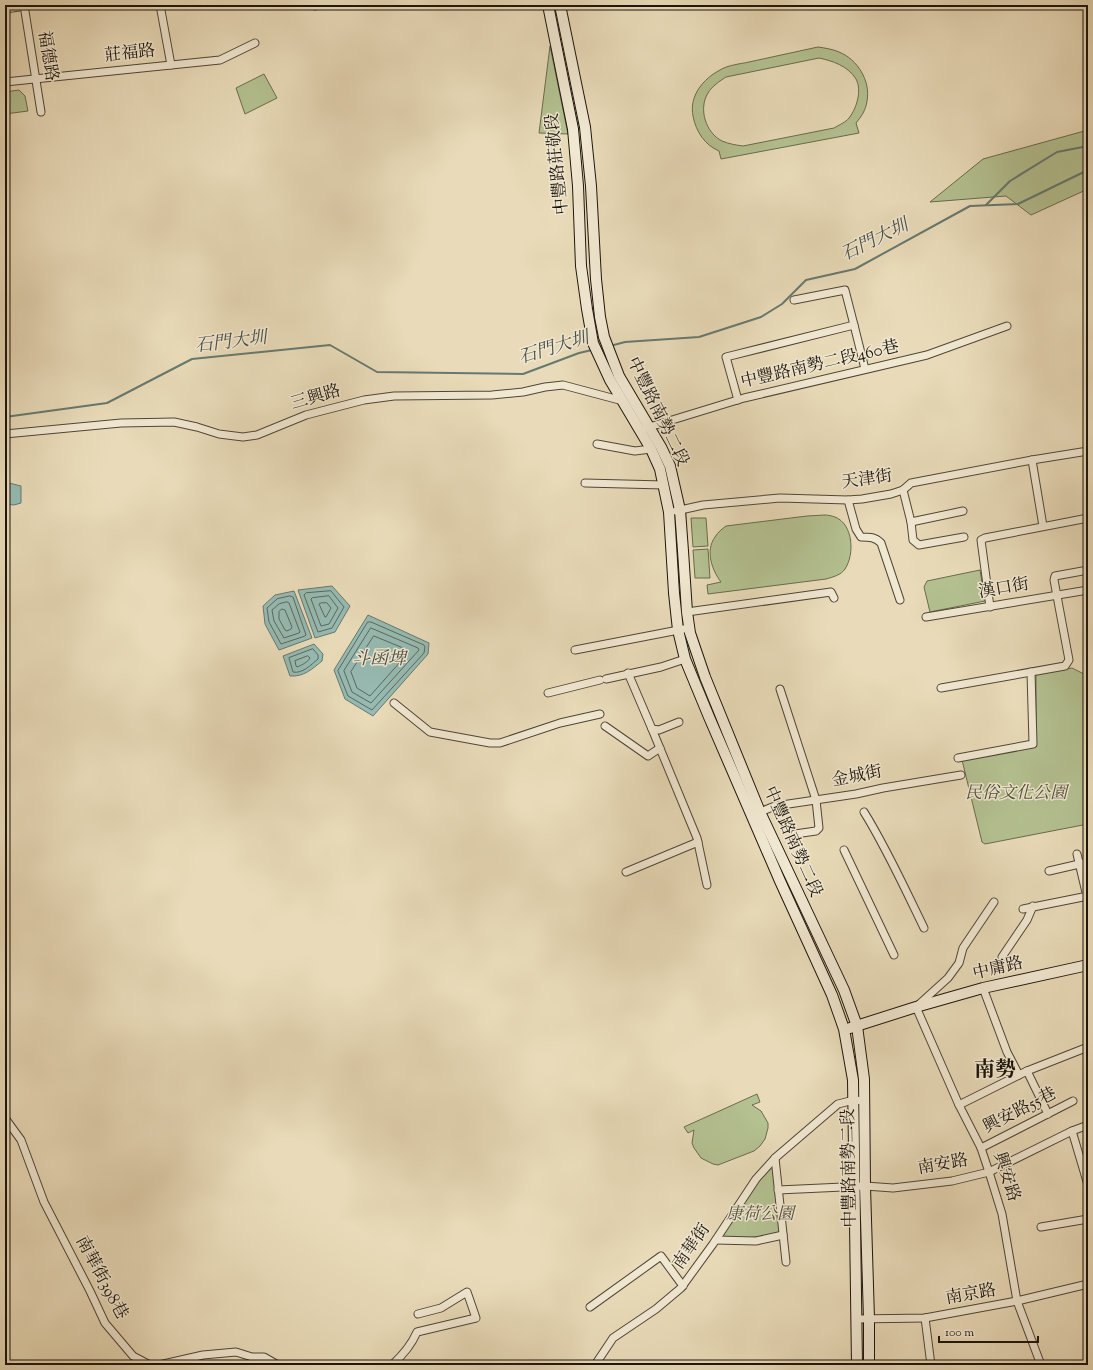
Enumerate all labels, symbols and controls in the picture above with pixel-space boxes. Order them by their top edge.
street label: 福德路 [31,29,63,83]
street label: 莊福路 [103,39,157,69]
street label: 中豐路莊敬段 [541,112,575,216]
water label: 石門大圳 [837,212,916,268]
water label: 石門大圳 [194,325,271,360]
water label: 石門大圳 [516,325,595,372]
street label: 中豐路南勢二段460巷 [738,335,902,395]
street label: 中豐路南勢二段 [620,353,694,471]
street label: 三興路 [288,379,344,417]
street label: 天津街 [840,465,894,495]
street label: 漢口街 [977,573,1031,605]
water label: 斗函埤 [352,647,408,673]
street label: 金城街 [830,760,884,794]
park label: 民俗文化公園 [965,782,1070,806]
street label: 中豐路南勢二段 [757,783,827,901]
street label: 中庸路 [970,952,1026,986]
district label: 南勢 [974,1056,1016,1086]
street label: 興安路55巷 [979,1082,1061,1140]
street label: 中豐路南勢二段 [837,1108,863,1228]
street label: 南安路 [916,1149,970,1181]
street label: 興安路 [987,1149,1025,1205]
park label: 康荷公園 [726,1203,797,1227]
street label: 南華街 [668,1219,716,1275]
street label: 南華街398巷 [69,1232,133,1324]
street label: 南京路 [944,1279,998,1311]
scale bar [939,1318,1038,1344]
text: 100 m [945,1324,974,1342]

